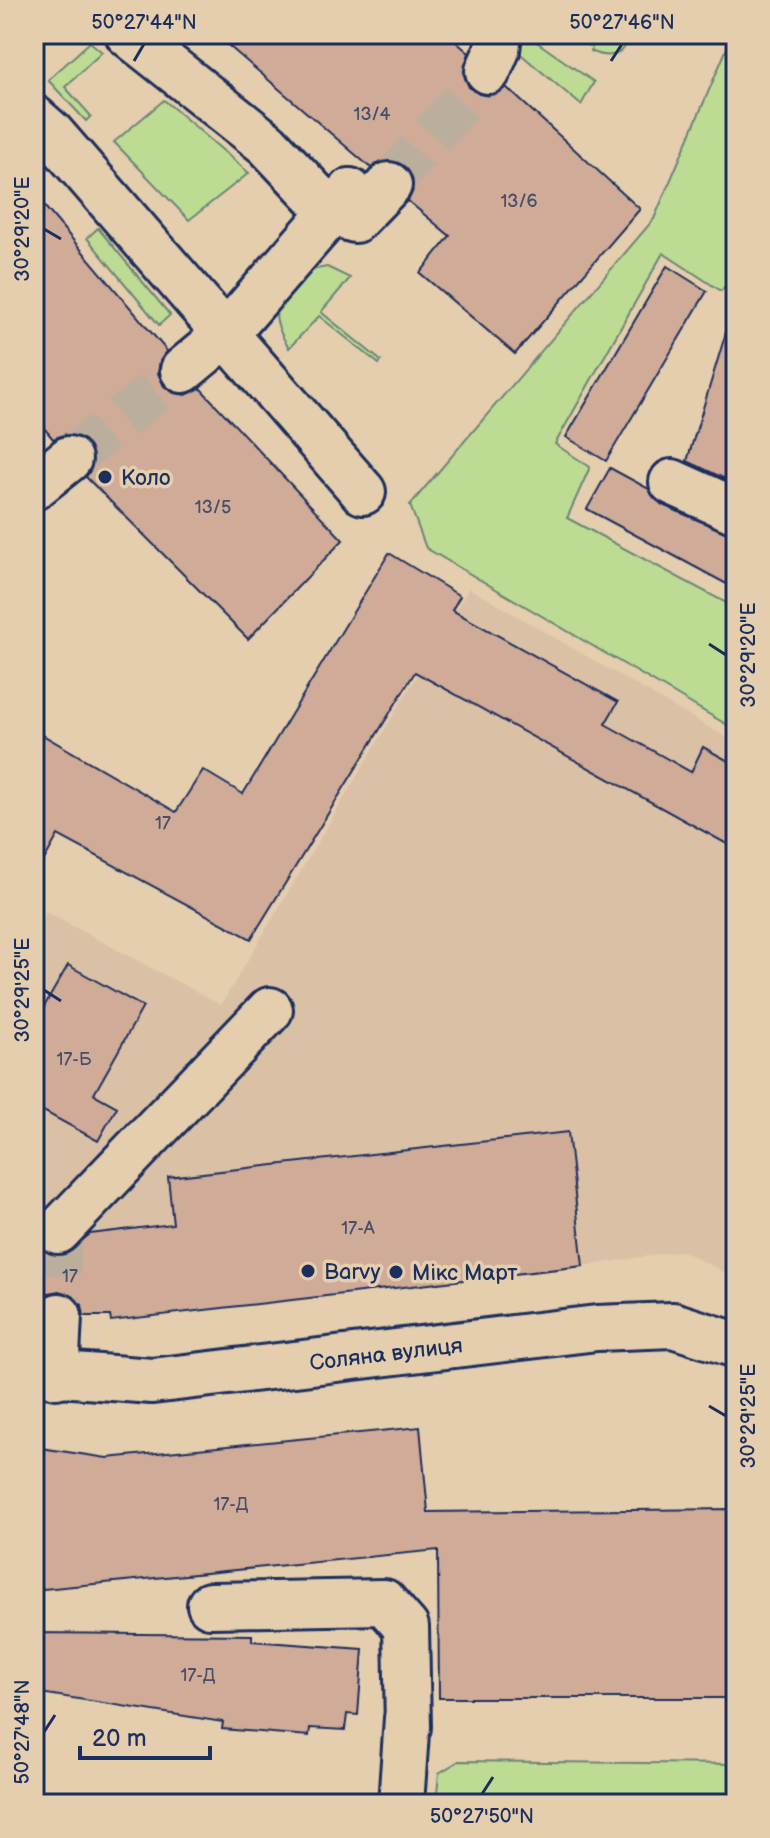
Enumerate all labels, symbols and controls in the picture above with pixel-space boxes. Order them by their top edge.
text: 50°27'44"N [91,11,197,35]
text: 50°27'46"N [569,11,675,35]
house number: 13/4 [353,104,391,125]
text: 30°29'20"E [11,176,35,282]
house number: 13/6 [500,191,538,212]
place label: Коло [121,465,170,492]
marker: Коло [96,468,114,486]
house number: 13/5 [195,497,231,518]
text: 30°29'20"E [737,602,761,708]
house number: 17 [155,813,171,834]
text: 30°29'25"E [11,937,35,1043]
house number: 17-Б [57,1049,92,1070]
house number: 17-А [341,1218,375,1239]
place label: Barvy [324,1259,381,1286]
place label: Мікс Март [412,1260,518,1287]
marker: Barvy [299,1262,317,1280]
marker: Мікс Март [387,1263,405,1281]
house number: 17 [62,1266,78,1287]
street label: Соляна вулиця [308,1332,464,1377]
text: 30°29'25"E [737,1363,761,1469]
house number: 17-Д [213,1494,249,1515]
house number: 17-Д [180,1665,216,1686]
text: 50°27'48"N [11,1680,35,1784]
scale bar [80,1710,210,1760]
text: 20 m [92,1724,147,1753]
text: 50°27'50"N [430,1805,534,1829]

